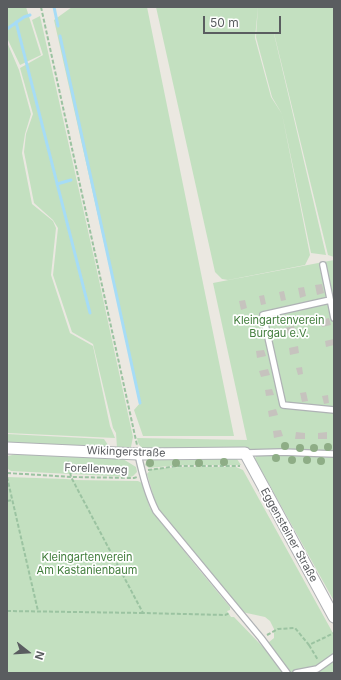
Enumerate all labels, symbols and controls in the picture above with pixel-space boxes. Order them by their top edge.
scale bar [205,8,283,34]
text: 50 m [210,15,239,30]
park label: Kleingartenverein Burgau e.V. [233,314,325,340]
street label: Wikingerstraße [86,444,166,460]
street label: Forellenweg [64,461,128,477]
street label: Eggensteiner Straße [258,486,320,584]
park label: Kleingartenverein Am Kastanienbaum [37,551,137,577]
north arrow [8,632,48,672]
text: N [32,649,47,662]

